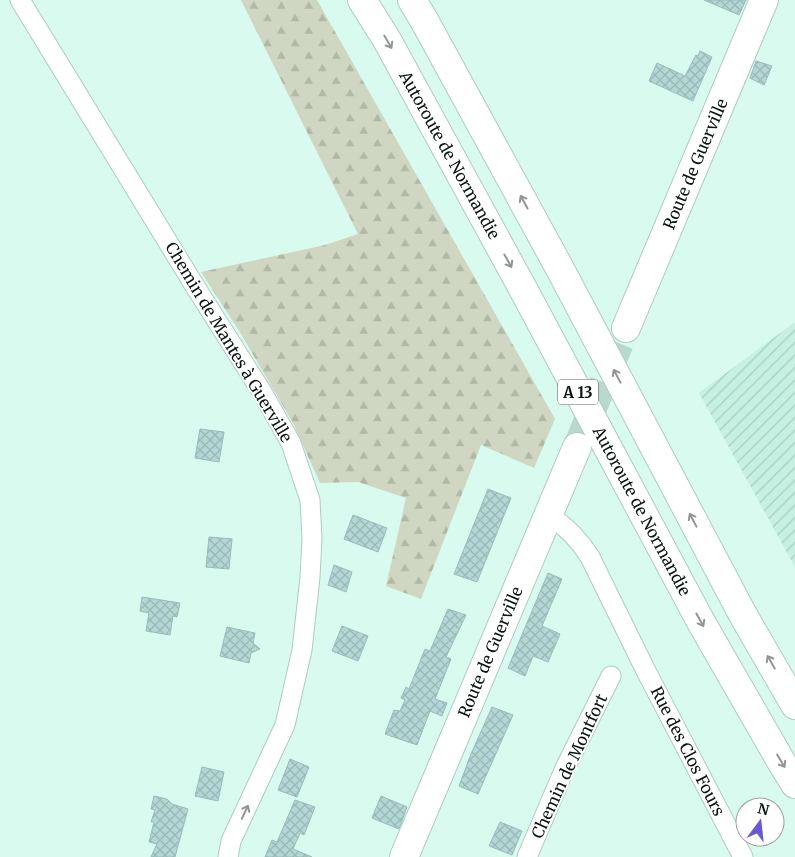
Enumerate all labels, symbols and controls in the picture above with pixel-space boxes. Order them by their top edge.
one-way arrow [383,34,393,48]
street label: Autoroute de Normandie [395,67,505,242]
street label: Route de Guerville [658,96,732,232]
one-way arrow [519,195,528,210]
street label: Chemin de Mantes à Guerville [161,238,297,446]
one-way arrow [504,253,513,268]
one-way arrow [612,369,621,384]
road number: A 13 [558,380,598,404]
street label: Autoroute de Normandie [588,422,695,599]
one-way arrow [688,512,698,527]
street label: Route de Guerville [453,584,527,720]
one-way arrow [696,612,706,627]
one-way arrow [765,656,775,670]
street label: Rue des Clos Fours [647,683,729,819]
street label: Chemin de Montfort [527,690,612,841]
one-way arrow [776,754,786,768]
north arrow [735,797,785,847]
text: N [756,799,771,820]
one-way arrow [240,804,250,819]

